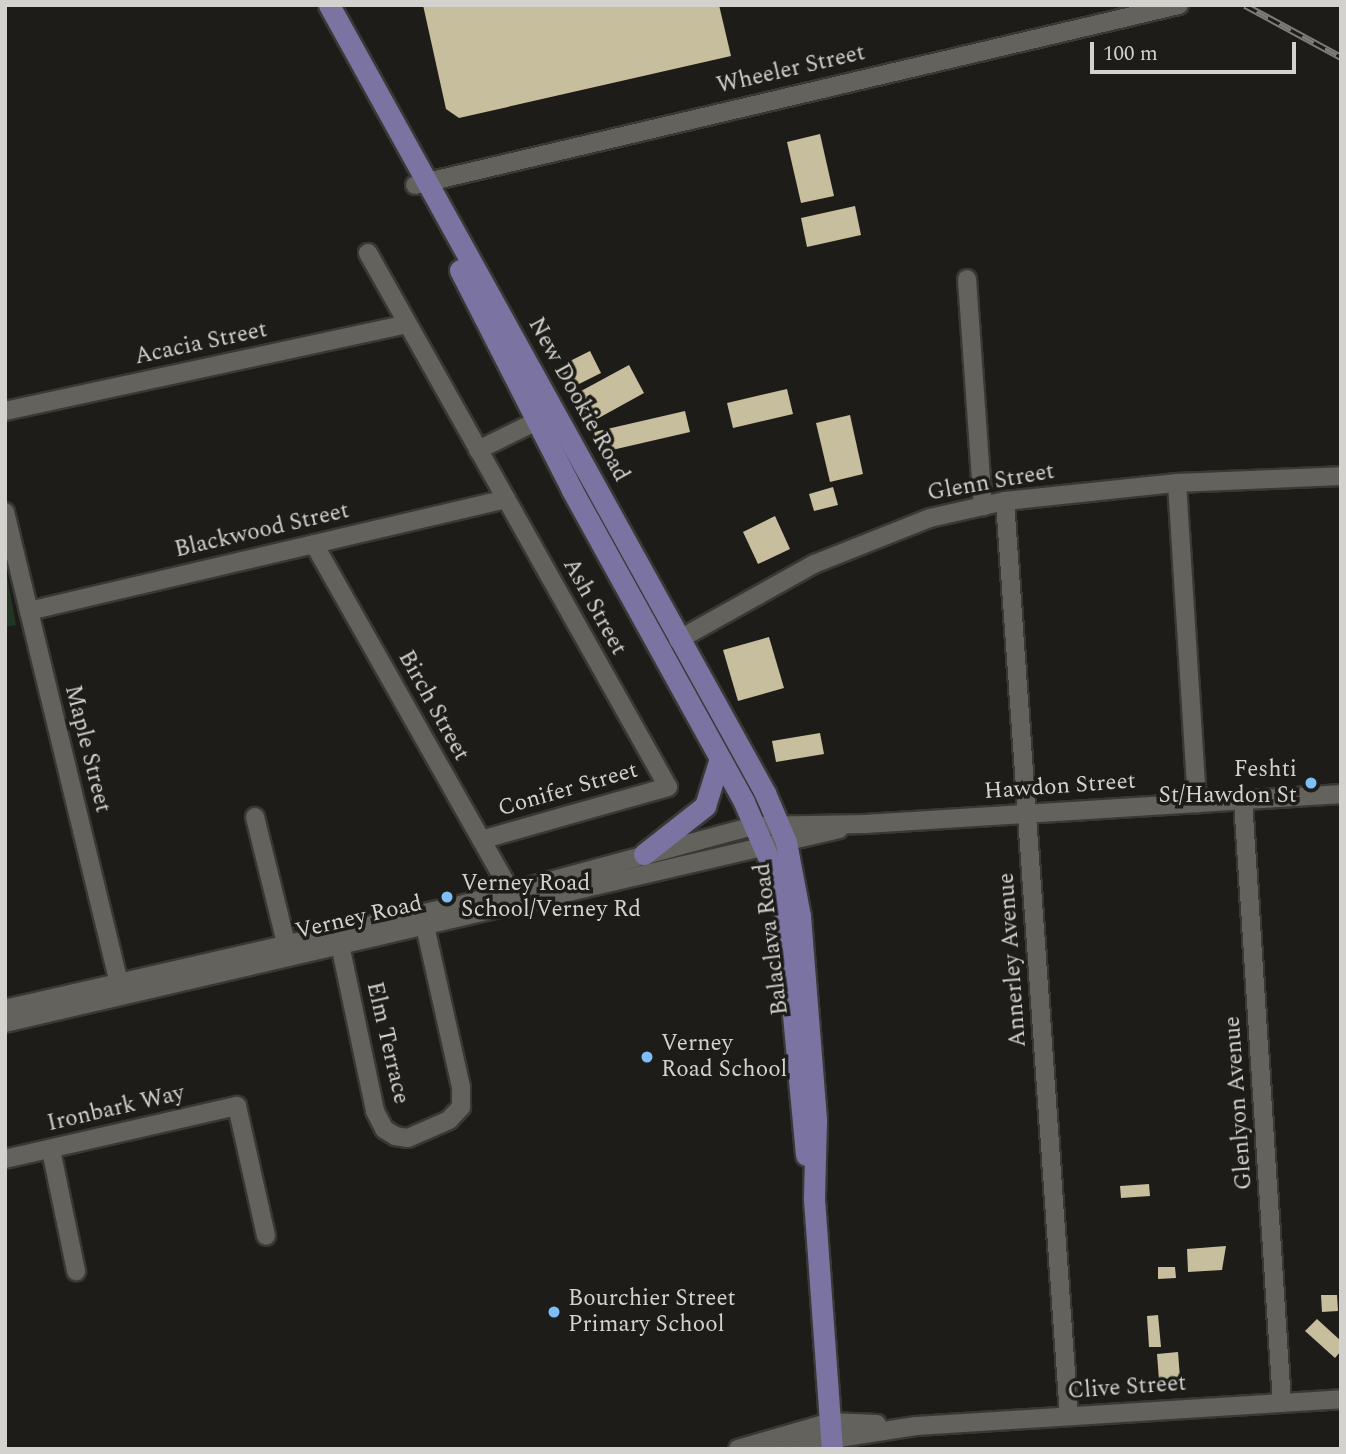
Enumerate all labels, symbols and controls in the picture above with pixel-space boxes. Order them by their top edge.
scale bar [1094,28,1300,72]
text: 100 m [1103,38,1158,70]
street label: Wheeler Street [714,40,868,100]
street label: New Dookie Road [521,313,635,487]
street label: Acacia Street [132,317,270,371]
street label: Glenn Street [925,458,1057,508]
street label: Blackwood Street [172,498,352,564]
street label: Ash Street [556,554,632,660]
street label: Birch Street [391,646,475,766]
street label: Maple Street [58,682,116,816]
place label: Feshti St/Hawdon St [1158,756,1297,810]
street label: Conifer Street [495,757,641,823]
street label: Hawdon Street [983,768,1137,806]
marker: Feshti St/Hawdon St [1303,775,1319,791]
street label: Balaclava Road [749,861,795,1017]
place label: Verney Road School/Verney Rd [461,870,641,924]
street label: Annerley Avenue [993,872,1033,1048]
marker: Verney Road School/Verney Rd [439,889,455,905]
street label: Verney Road [293,890,425,946]
street label: Elm Terrace [360,979,414,1107]
street label: Glenlyon Avenue [1219,1015,1259,1191]
place label: Verney Road School [661,1030,787,1084]
marker: Verney Road School [639,1049,655,1065]
street label: Ironbark Way [45,1080,187,1138]
place label: Bourchier Street Primary School [568,1285,736,1339]
marker: Bourchier Street Primary School [546,1304,562,1320]
street label: Clive Street [1067,1370,1187,1406]

